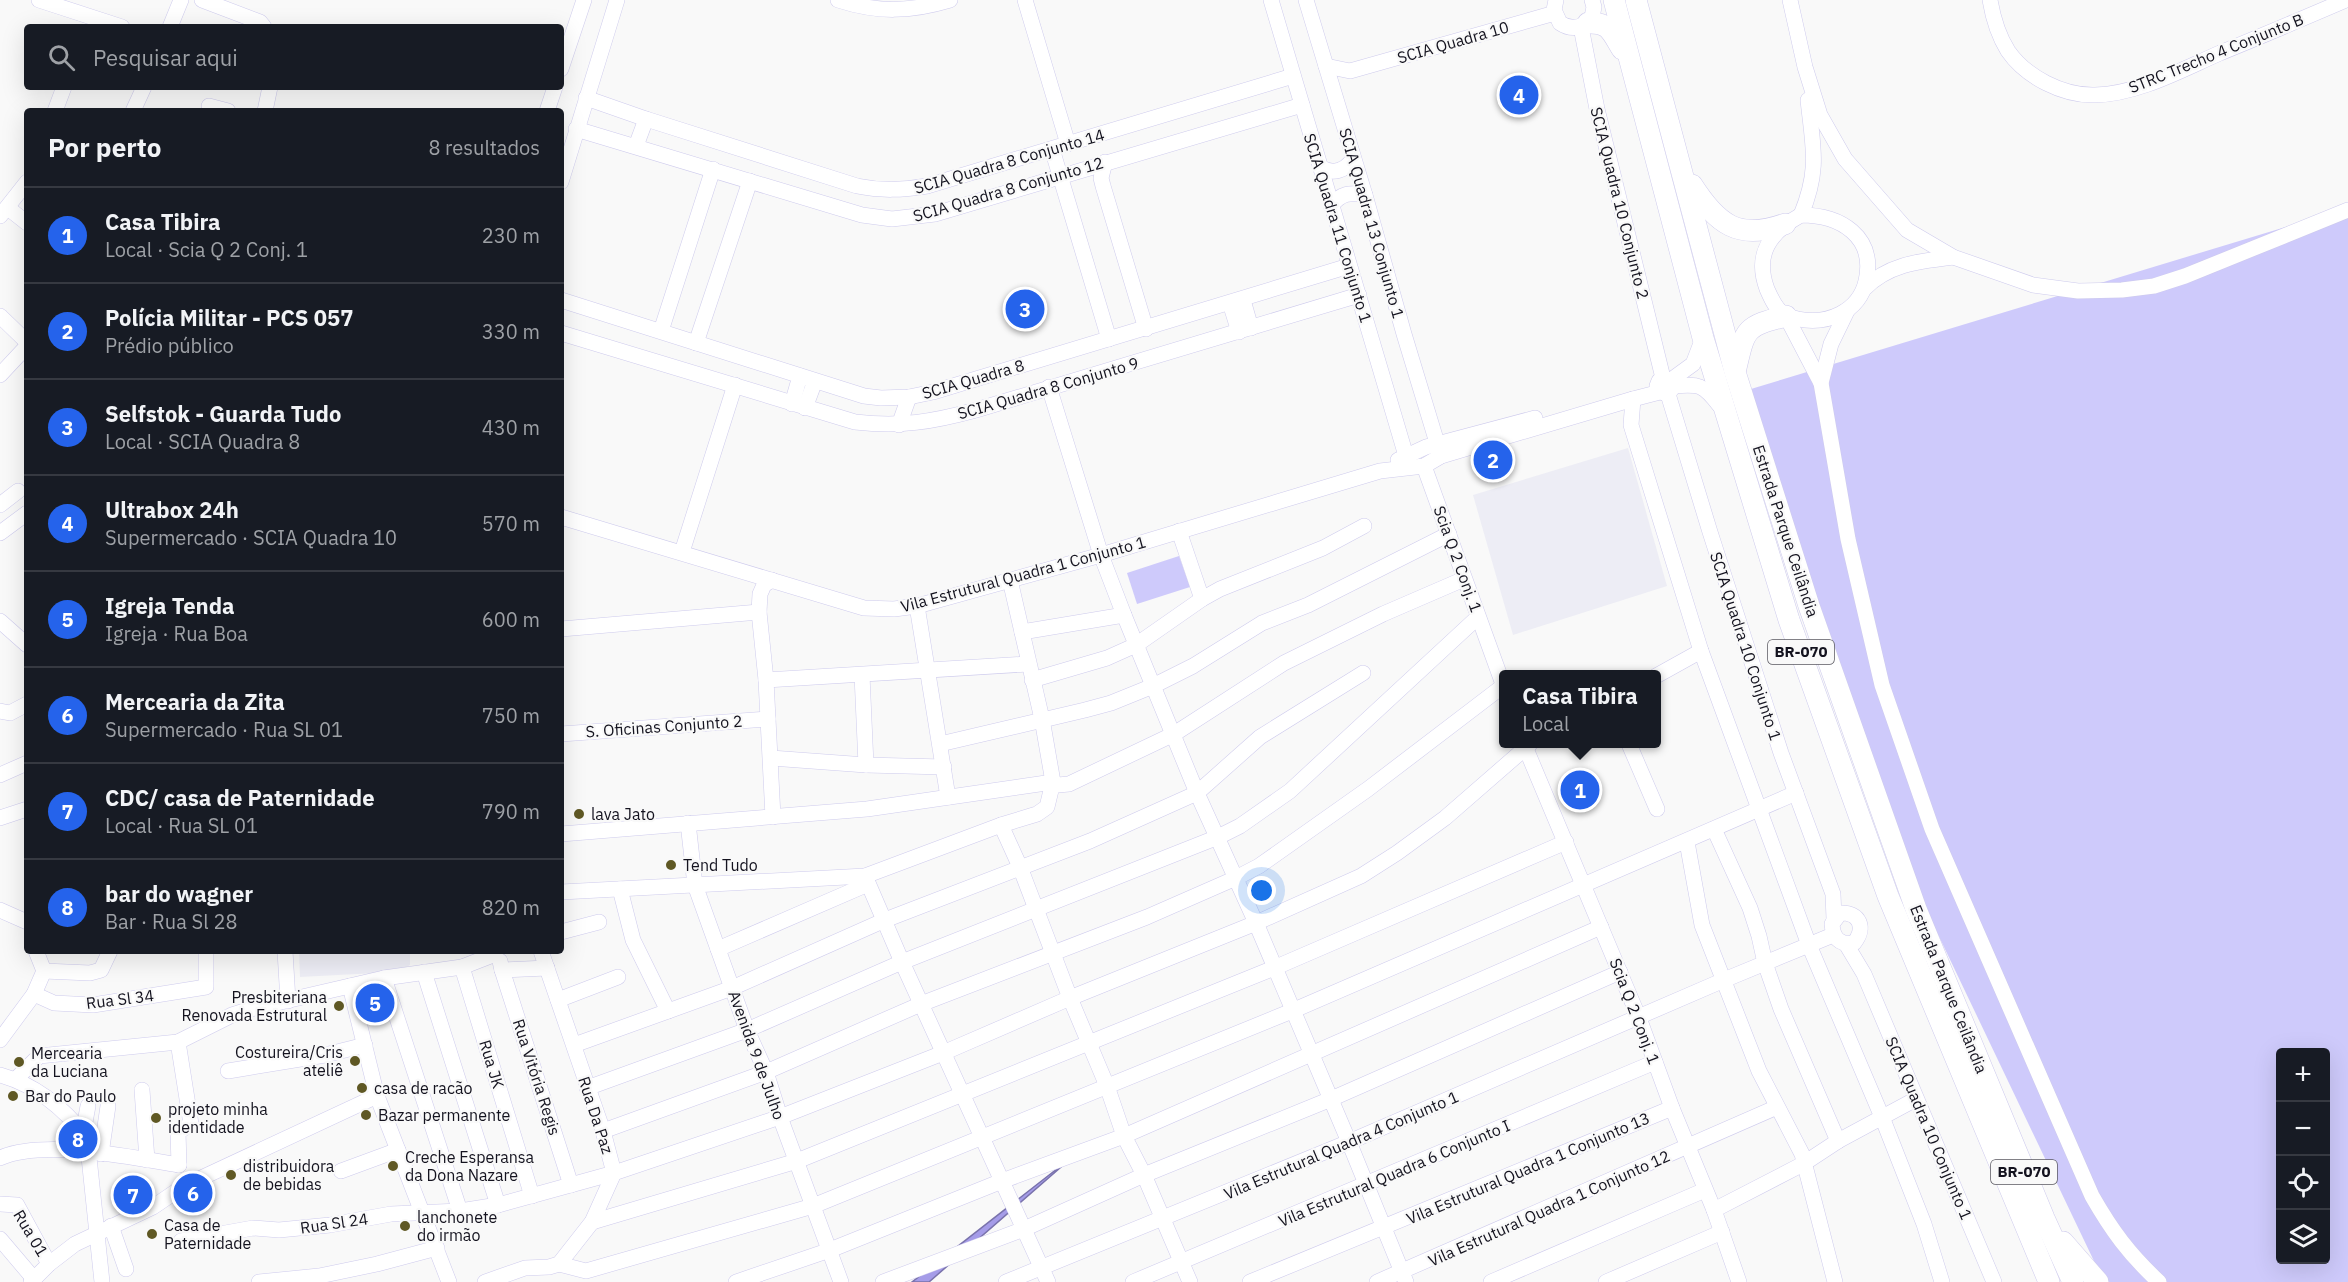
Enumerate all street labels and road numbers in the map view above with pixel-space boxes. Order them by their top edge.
street label: STRC Trecho 4 Conjunto B [2125,9,2307,97]
street label: SCIA Quadra 10 [1395,17,1511,67]
street label: SCIA Quadra 10 Conjunto 2 [1586,105,1654,301]
street label: SCIA Quadra 8 Conjunto 14 [912,124,1106,198]
street label: SCIA Quadra 13 Conjunto 1 [1335,126,1409,320]
street label: SCIA Quadra 11 Conjunto 1 [1300,131,1376,325]
street label: SCIA Quadra 8 Conjunto 12 [911,152,1105,226]
street label: SCIA Quadra 8 Conjunto 9 [955,353,1141,423]
street label: SCIA Quadra 8 [919,355,1027,403]
street label: Estrada Parque Ceilândia [1749,442,1823,620]
street label: Scia Q 2 Conj. 1 [1429,503,1487,615]
street label: Vila Estrutural Quadra 1 Conjunto 1 [898,532,1148,616]
street label: SCIA Quadra 10 Conjunto 1 [1706,549,1786,743]
road number: BR-070 [1768,640,1834,664]
street label: S. Oficinas Conjunto 2 [585,711,743,741]
street label: Estrada Parque Ceilândia [1906,902,1992,1077]
street label: Scia Q 2 Conj. 1 [1606,955,1664,1067]
street label: Rua Sl 34 [85,985,155,1013]
street label: Avenida 9 de Julho [724,988,790,1122]
street label: Rua Vitória Regis [509,1016,565,1138]
street label: SCIA Quadra 10 Conjunto 1 [1881,1033,1977,1223]
street label: Rua JK [475,1037,509,1091]
street label: Rua Da Paz [574,1074,618,1156]
street label: Vila Estrutural Quadra 4 Conjunto 1 [1221,1086,1461,1204]
street label: Vila Estrutural Quadra 1 Conjunto 13 [1403,1107,1653,1229]
street label: Vila Estrutural Quadra 6 Conjunto I [1275,1115,1513,1231]
street label: Vila Estrutural Quadra 1 Conjunto 12 [1425,1145,1673,1271]
road number: BR-070 [1991,1160,2057,1184]
street label: Rua 01 [9,1206,53,1260]
street label: Rua Sl 24 [299,1208,369,1238]

